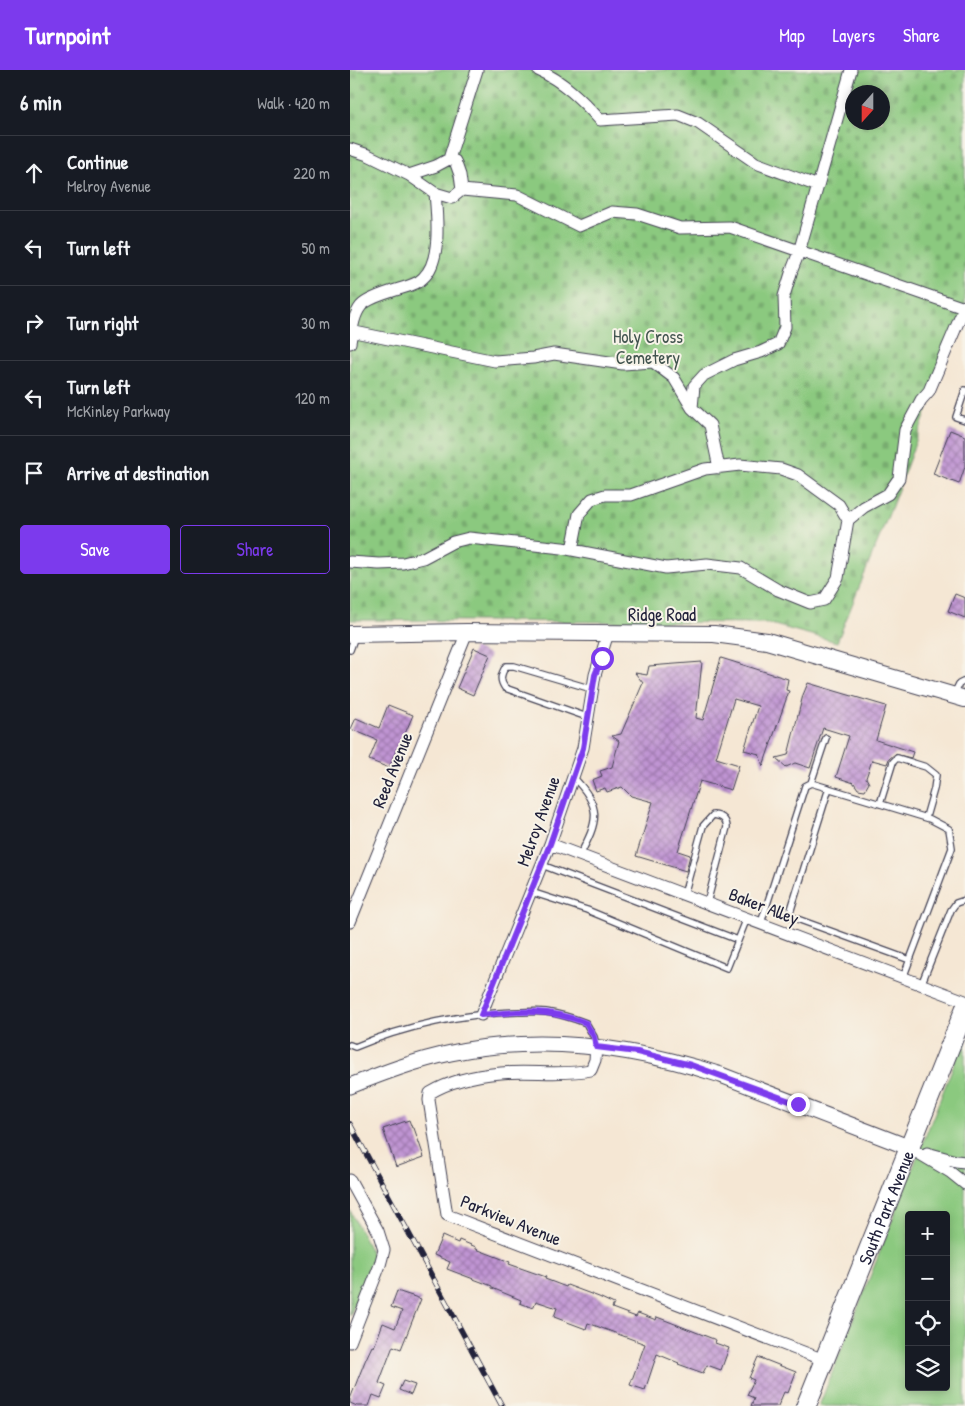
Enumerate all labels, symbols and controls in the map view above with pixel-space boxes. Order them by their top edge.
text: Turnpoint [25,19,110,51]
text: Map [779,23,805,48]
text: Layers [833,23,875,48]
text: Share [903,23,940,48]
north arrow [845,85,890,130]
text: 6 min [20,88,62,117]
text: Walk · 420 m [257,92,330,114]
text: Continue [67,149,128,175]
icon: ahead [20,159,48,187]
text: 220 m [293,162,330,184]
text: Melroy Avenue [67,175,151,197]
icon: left [20,234,48,262]
text: Turn left [67,235,130,261]
text: 50 m [302,237,330,259]
icon: right [20,309,48,337]
text: Turn right [67,310,138,336]
text: 30 m [301,312,330,334]
park label: Holy Cross Cemetery [613,324,683,370]
text: Turn left [67,374,130,400]
icon: left [20,384,48,412]
text: 120 m [295,387,330,409]
text: McKinley Parkway [67,400,170,422]
icon: arrive [20,459,48,487]
text: Arrive at destination [67,460,209,486]
button: Save [20,525,170,574]
button: Share [180,525,330,574]
street label: Ridge Road [628,602,696,627]
route start [591,647,614,670]
street label: Reed Avenue [366,729,418,811]
street label: Melroy Avenue [510,772,566,870]
street label: Baker Alley [725,881,803,931]
route end [787,1093,810,1116]
street label: South Park Avenue [852,1147,920,1268]
street label: Parkview Avenue [457,1188,565,1252]
map controls [905,1211,950,1391]
button: + [905,1211,950,1256]
button: − [905,1256,950,1301]
button: locate [905,1301,950,1346]
button: layers [905,1346,950,1391]

